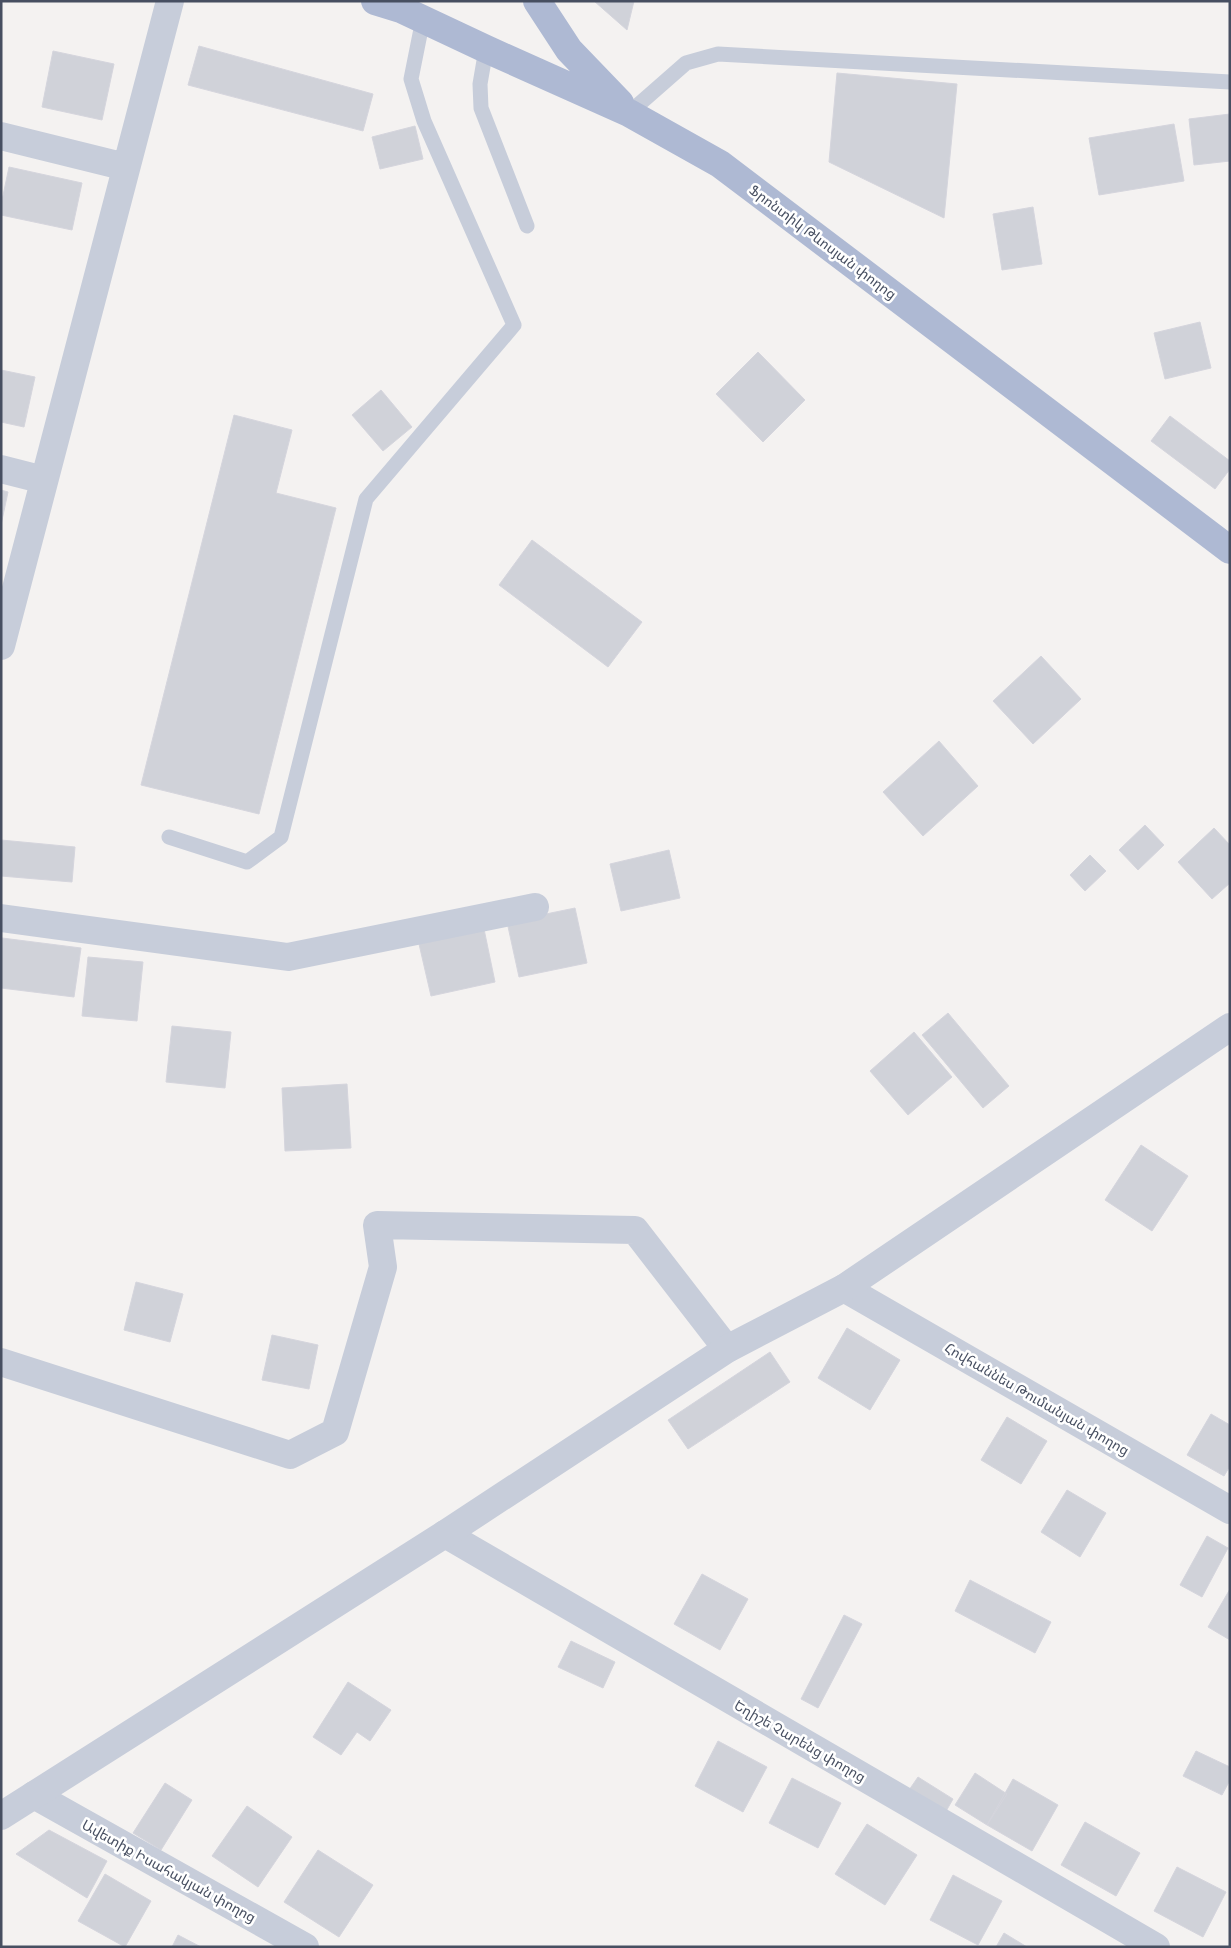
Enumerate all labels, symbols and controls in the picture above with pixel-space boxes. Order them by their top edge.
street label: Ֆրոնտիկ Թևոսյան փողոց [747,182,899,302]
street label: Հովհաննես Թումանյան փողոց [942,1340,1132,1458]
street label: Եղիշե Չարենց փողոց [731,1697,869,1785]
street label: Ավետիք Իսահակյան փողոց [79,1816,259,1926]

